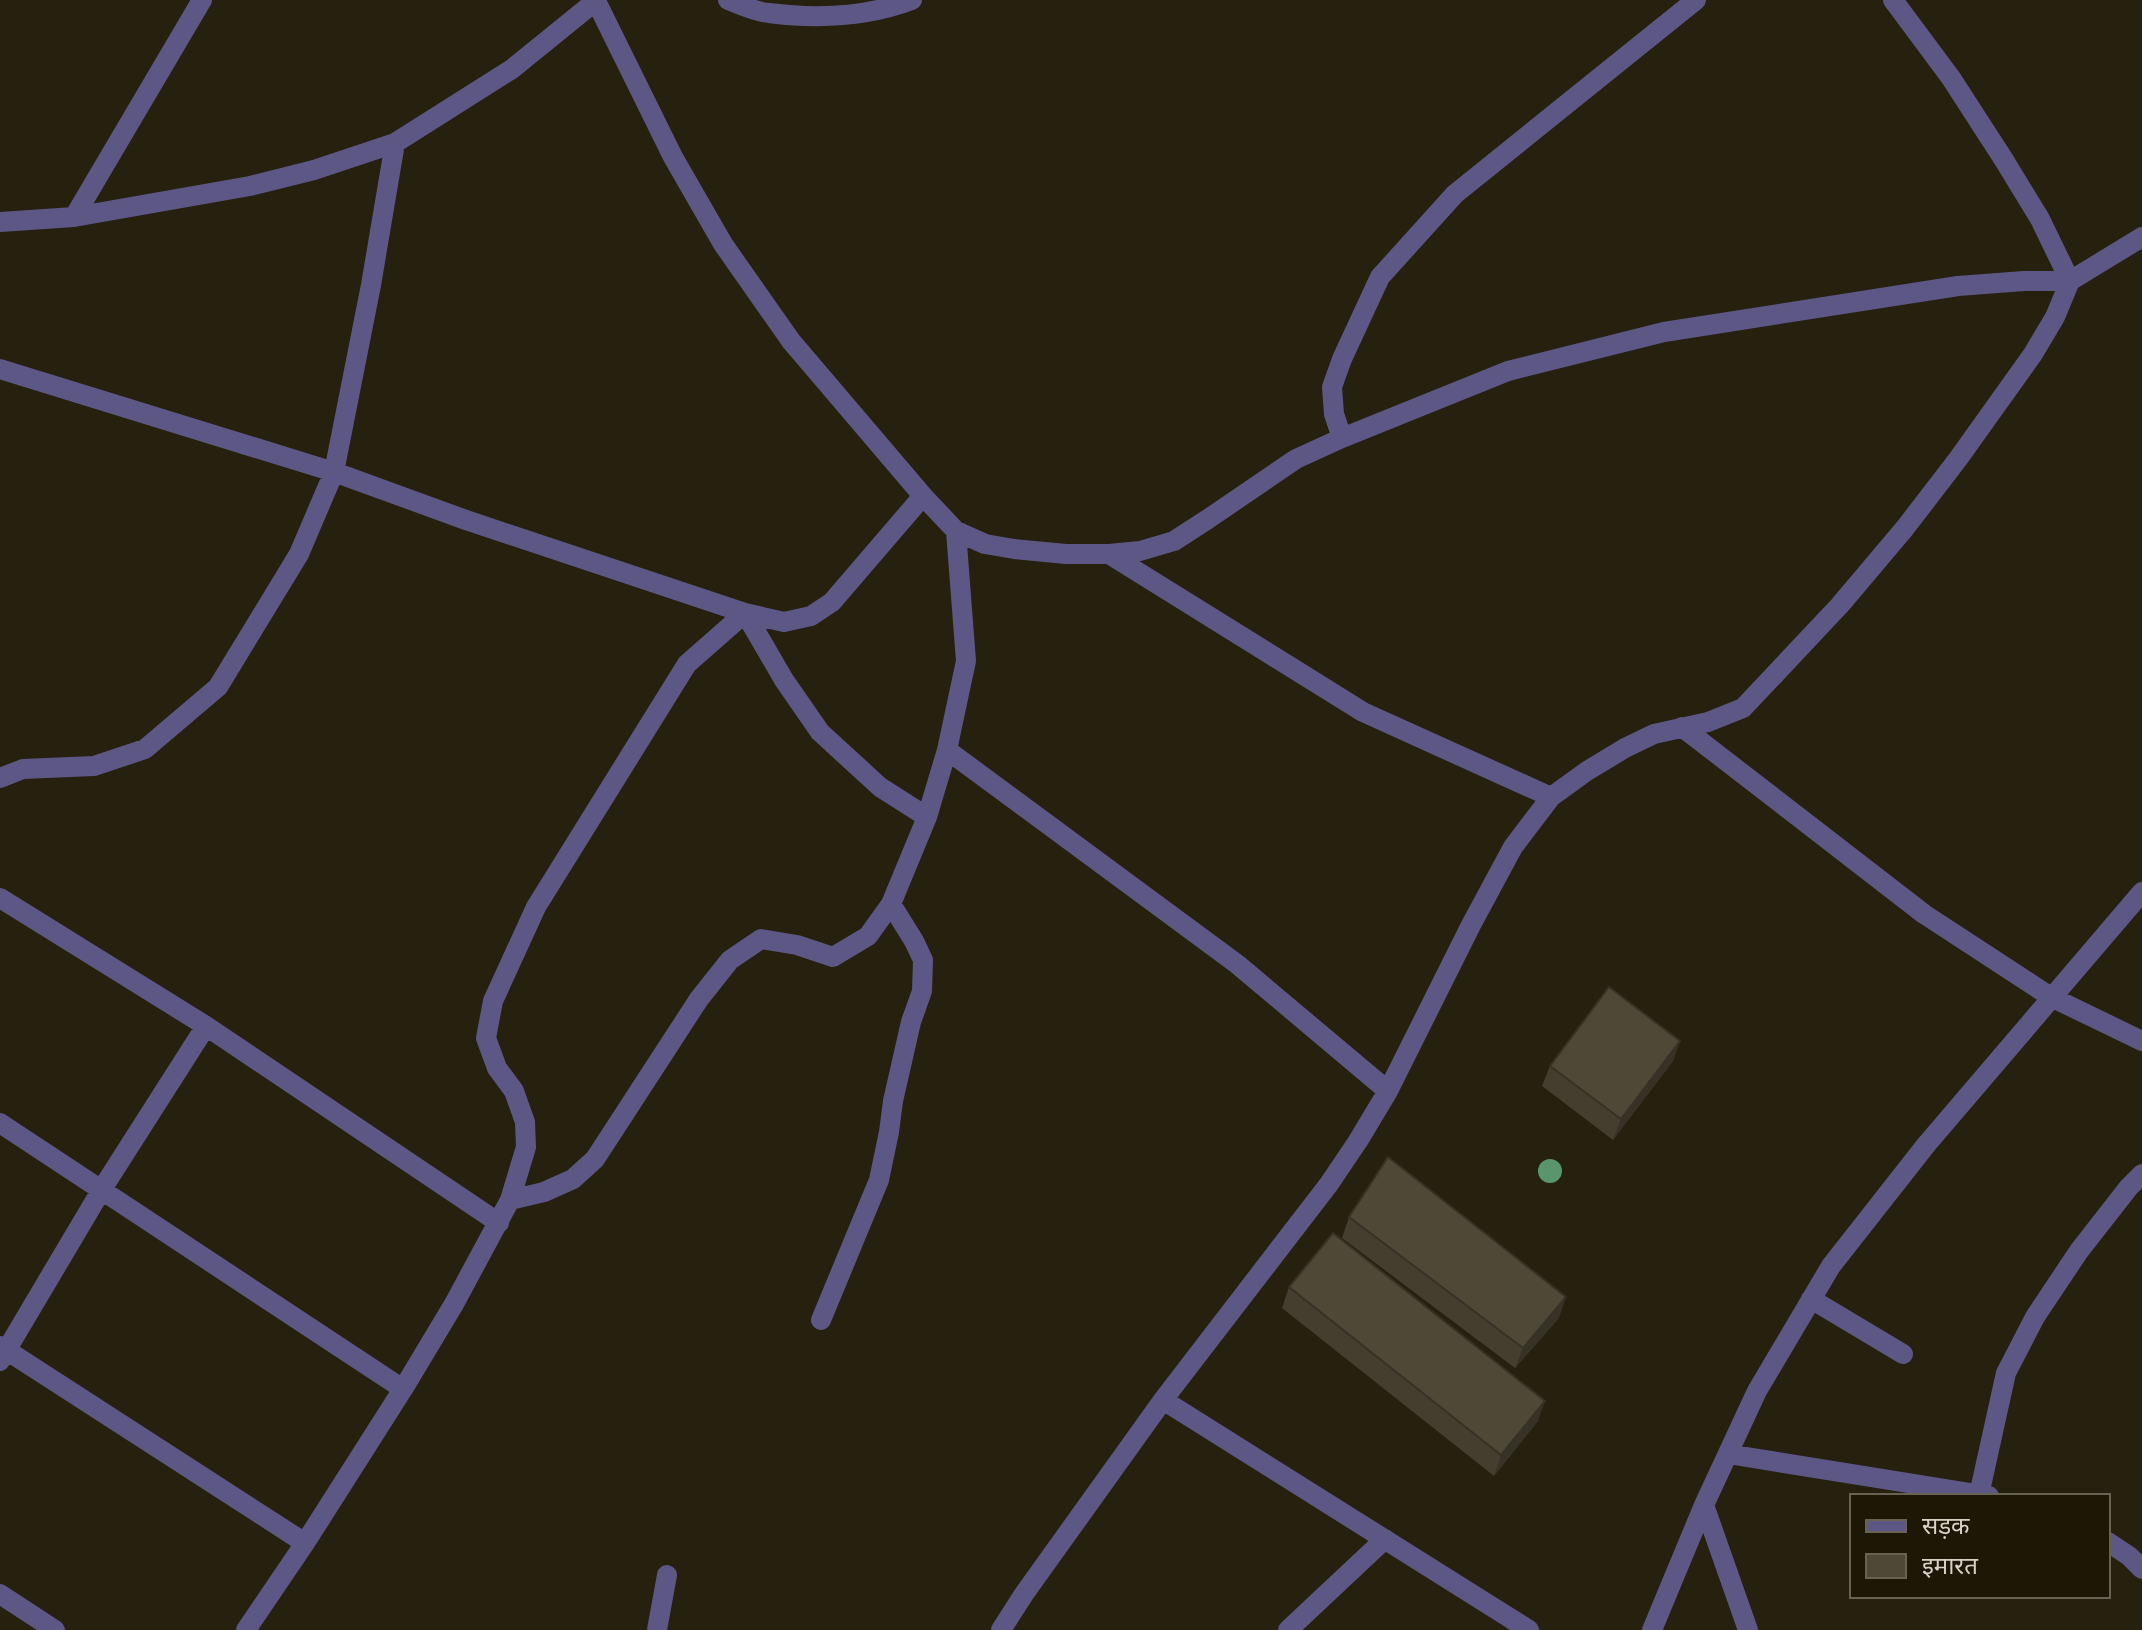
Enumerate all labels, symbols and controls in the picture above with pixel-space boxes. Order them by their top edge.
legend [1850,1494,2110,1598]
text: सड़क [1922,1509,1970,1541]
text: इमारत [1922,1549,1979,1581]

